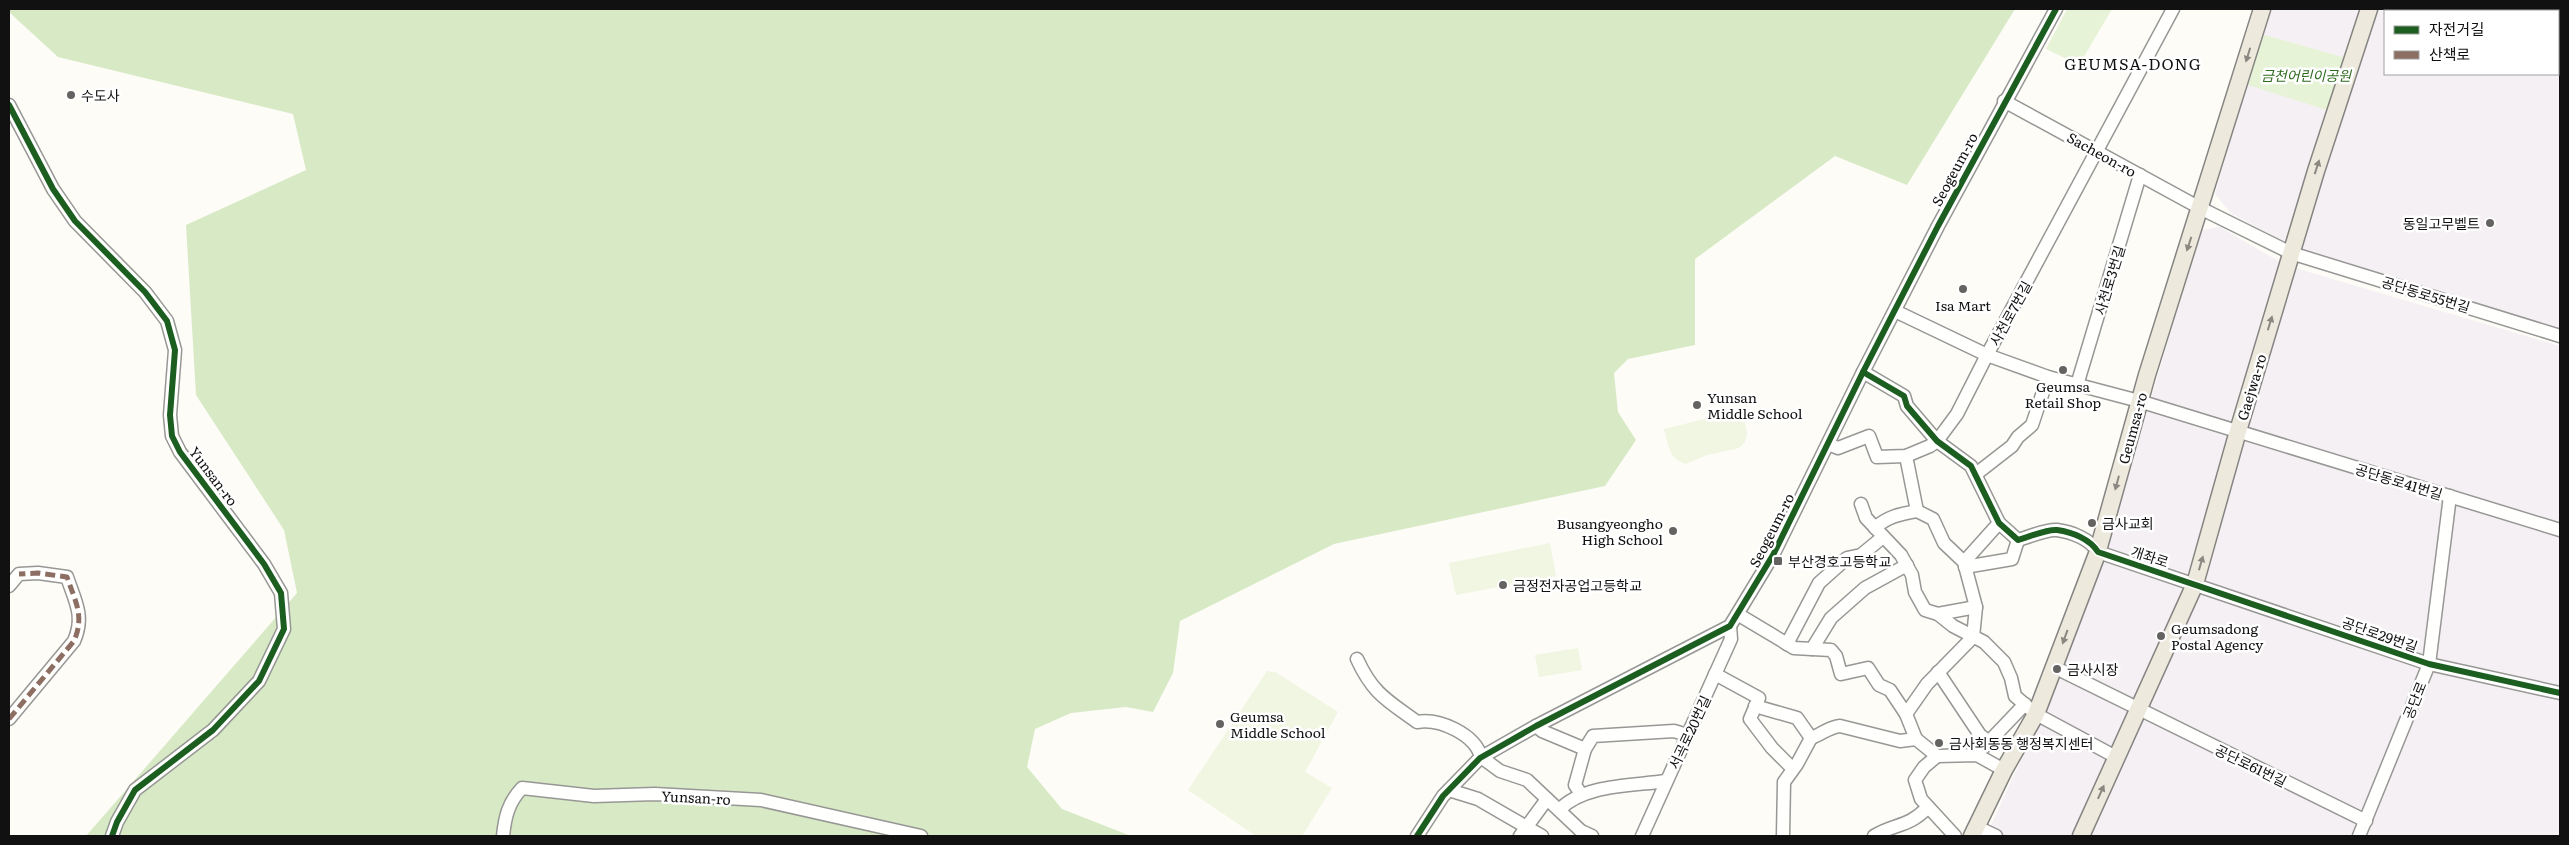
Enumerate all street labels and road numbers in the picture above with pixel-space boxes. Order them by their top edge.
street label: Sacheon-ro [2064,127,2140,181]
street label: Seogeum-ro [1926,129,1982,209]
street label: 사천로3번길 [2089,243,2129,317]
street label: 공단동로55번길 [2379,271,2473,317]
street label: 사천로7번길 [1984,277,2036,349]
street label: Gaejwa-ro [2231,351,2271,423]
street label: Geumsa-ro [2113,390,2151,466]
street label: Yunsan-ro [185,442,243,510]
street label: 공단동로41번길 [2353,458,2445,504]
street label: Seogeum-ro [1744,490,1798,570]
street label: 개좌로 [2129,541,2172,572]
street label: 공단로29번길 [2339,612,2421,656]
street label: 공단로 [2397,678,2431,722]
street label: 서곡로20번길 [1663,692,1715,772]
street label: 공단로61번길 [2212,739,2290,791]
street label: Yunsan-ro [661,785,731,809]

